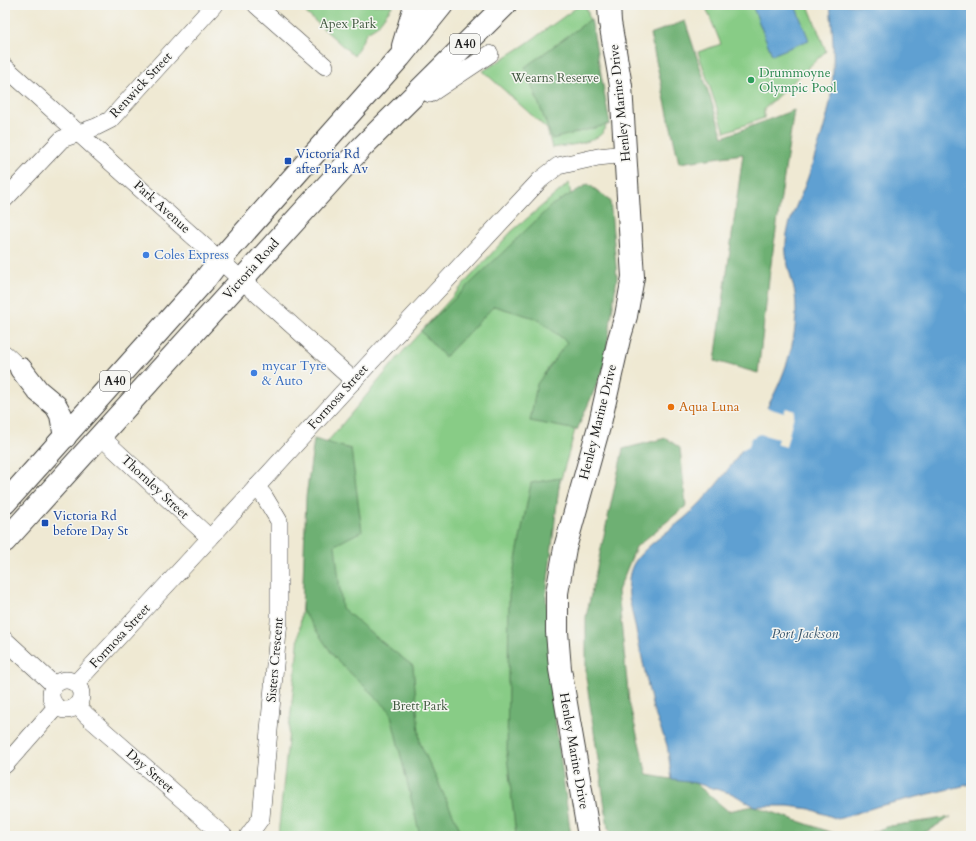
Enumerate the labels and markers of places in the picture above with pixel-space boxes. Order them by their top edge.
place label: Drummoyne Olympic Pool [759,64,837,97]
marker: Drummoyne Olympic Pool [746,75,756,85]
place label: Victoria Rd after Park Av [296,145,369,178]
marker: Victoria Rd after Park Av [283,156,293,166]
place label: Coles Express [154,246,229,264]
marker: Coles Express [141,250,151,260]
place label: mycar Tyre & Auto [262,357,327,390]
marker: mycar Tyre & Auto [249,368,259,378]
place label: Aqua Luna [679,398,740,416]
marker: Aqua Luna [666,402,676,412]
place label: Victoria Rd before Day St [53,507,128,540]
marker: Victoria Rd before Day St [40,518,50,528]

